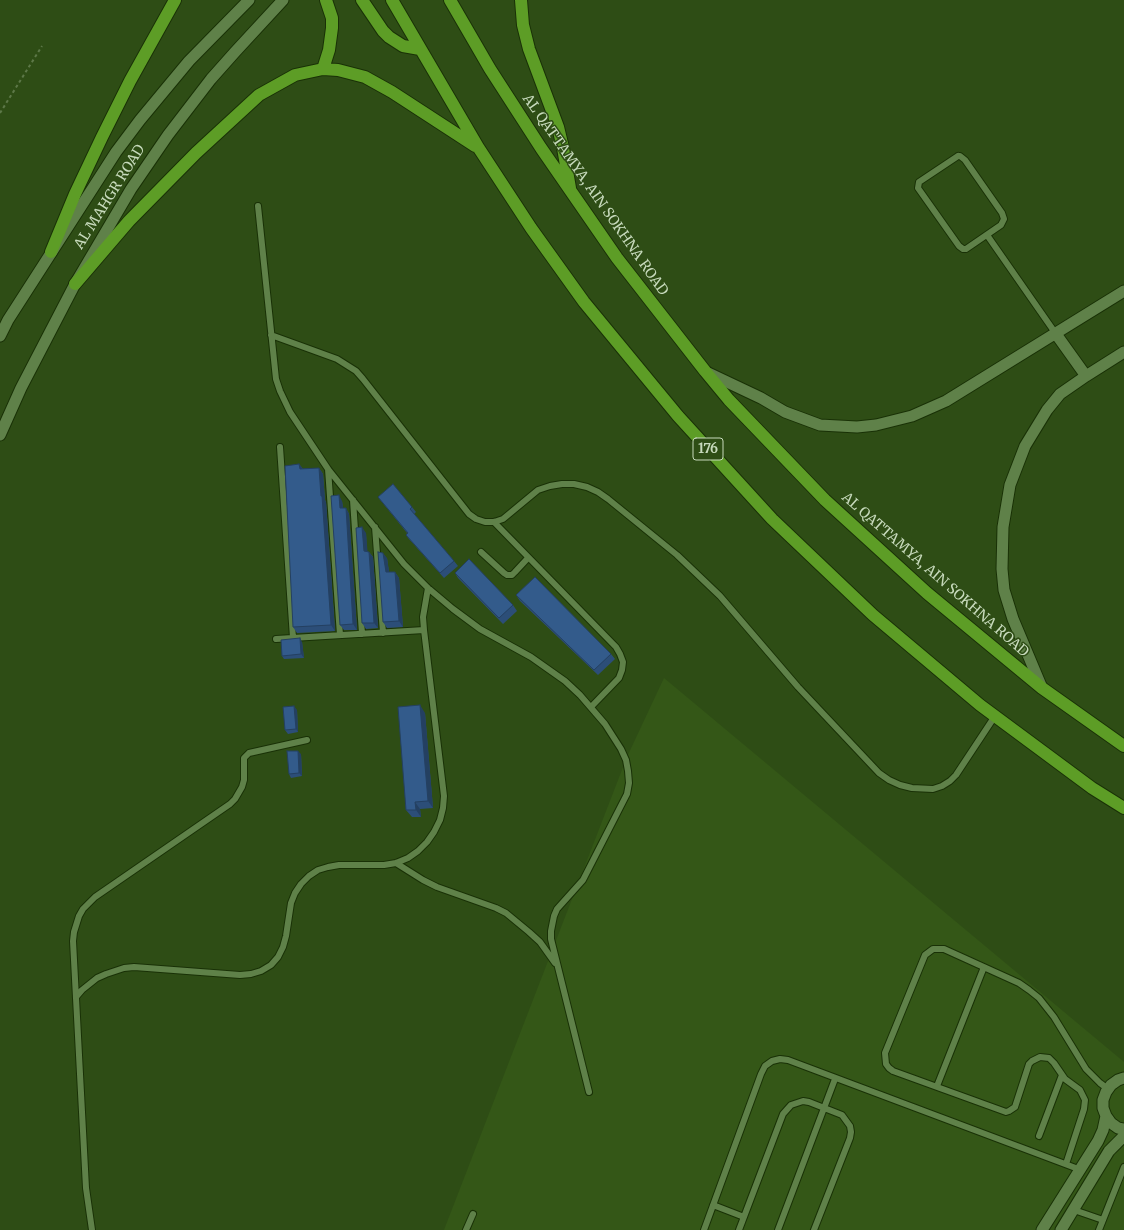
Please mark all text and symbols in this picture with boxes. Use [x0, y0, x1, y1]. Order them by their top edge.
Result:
street label: AL QATTAMYA, AIN SOKHNA ROAD [519, 91, 671, 299]
street label: AL MAHGR ROAD [71, 142, 149, 252]
road number: 176 [693, 438, 723, 460]
street label: AL QATTAMYA, AIN SOKHNA ROAD [838, 489, 1032, 661]

